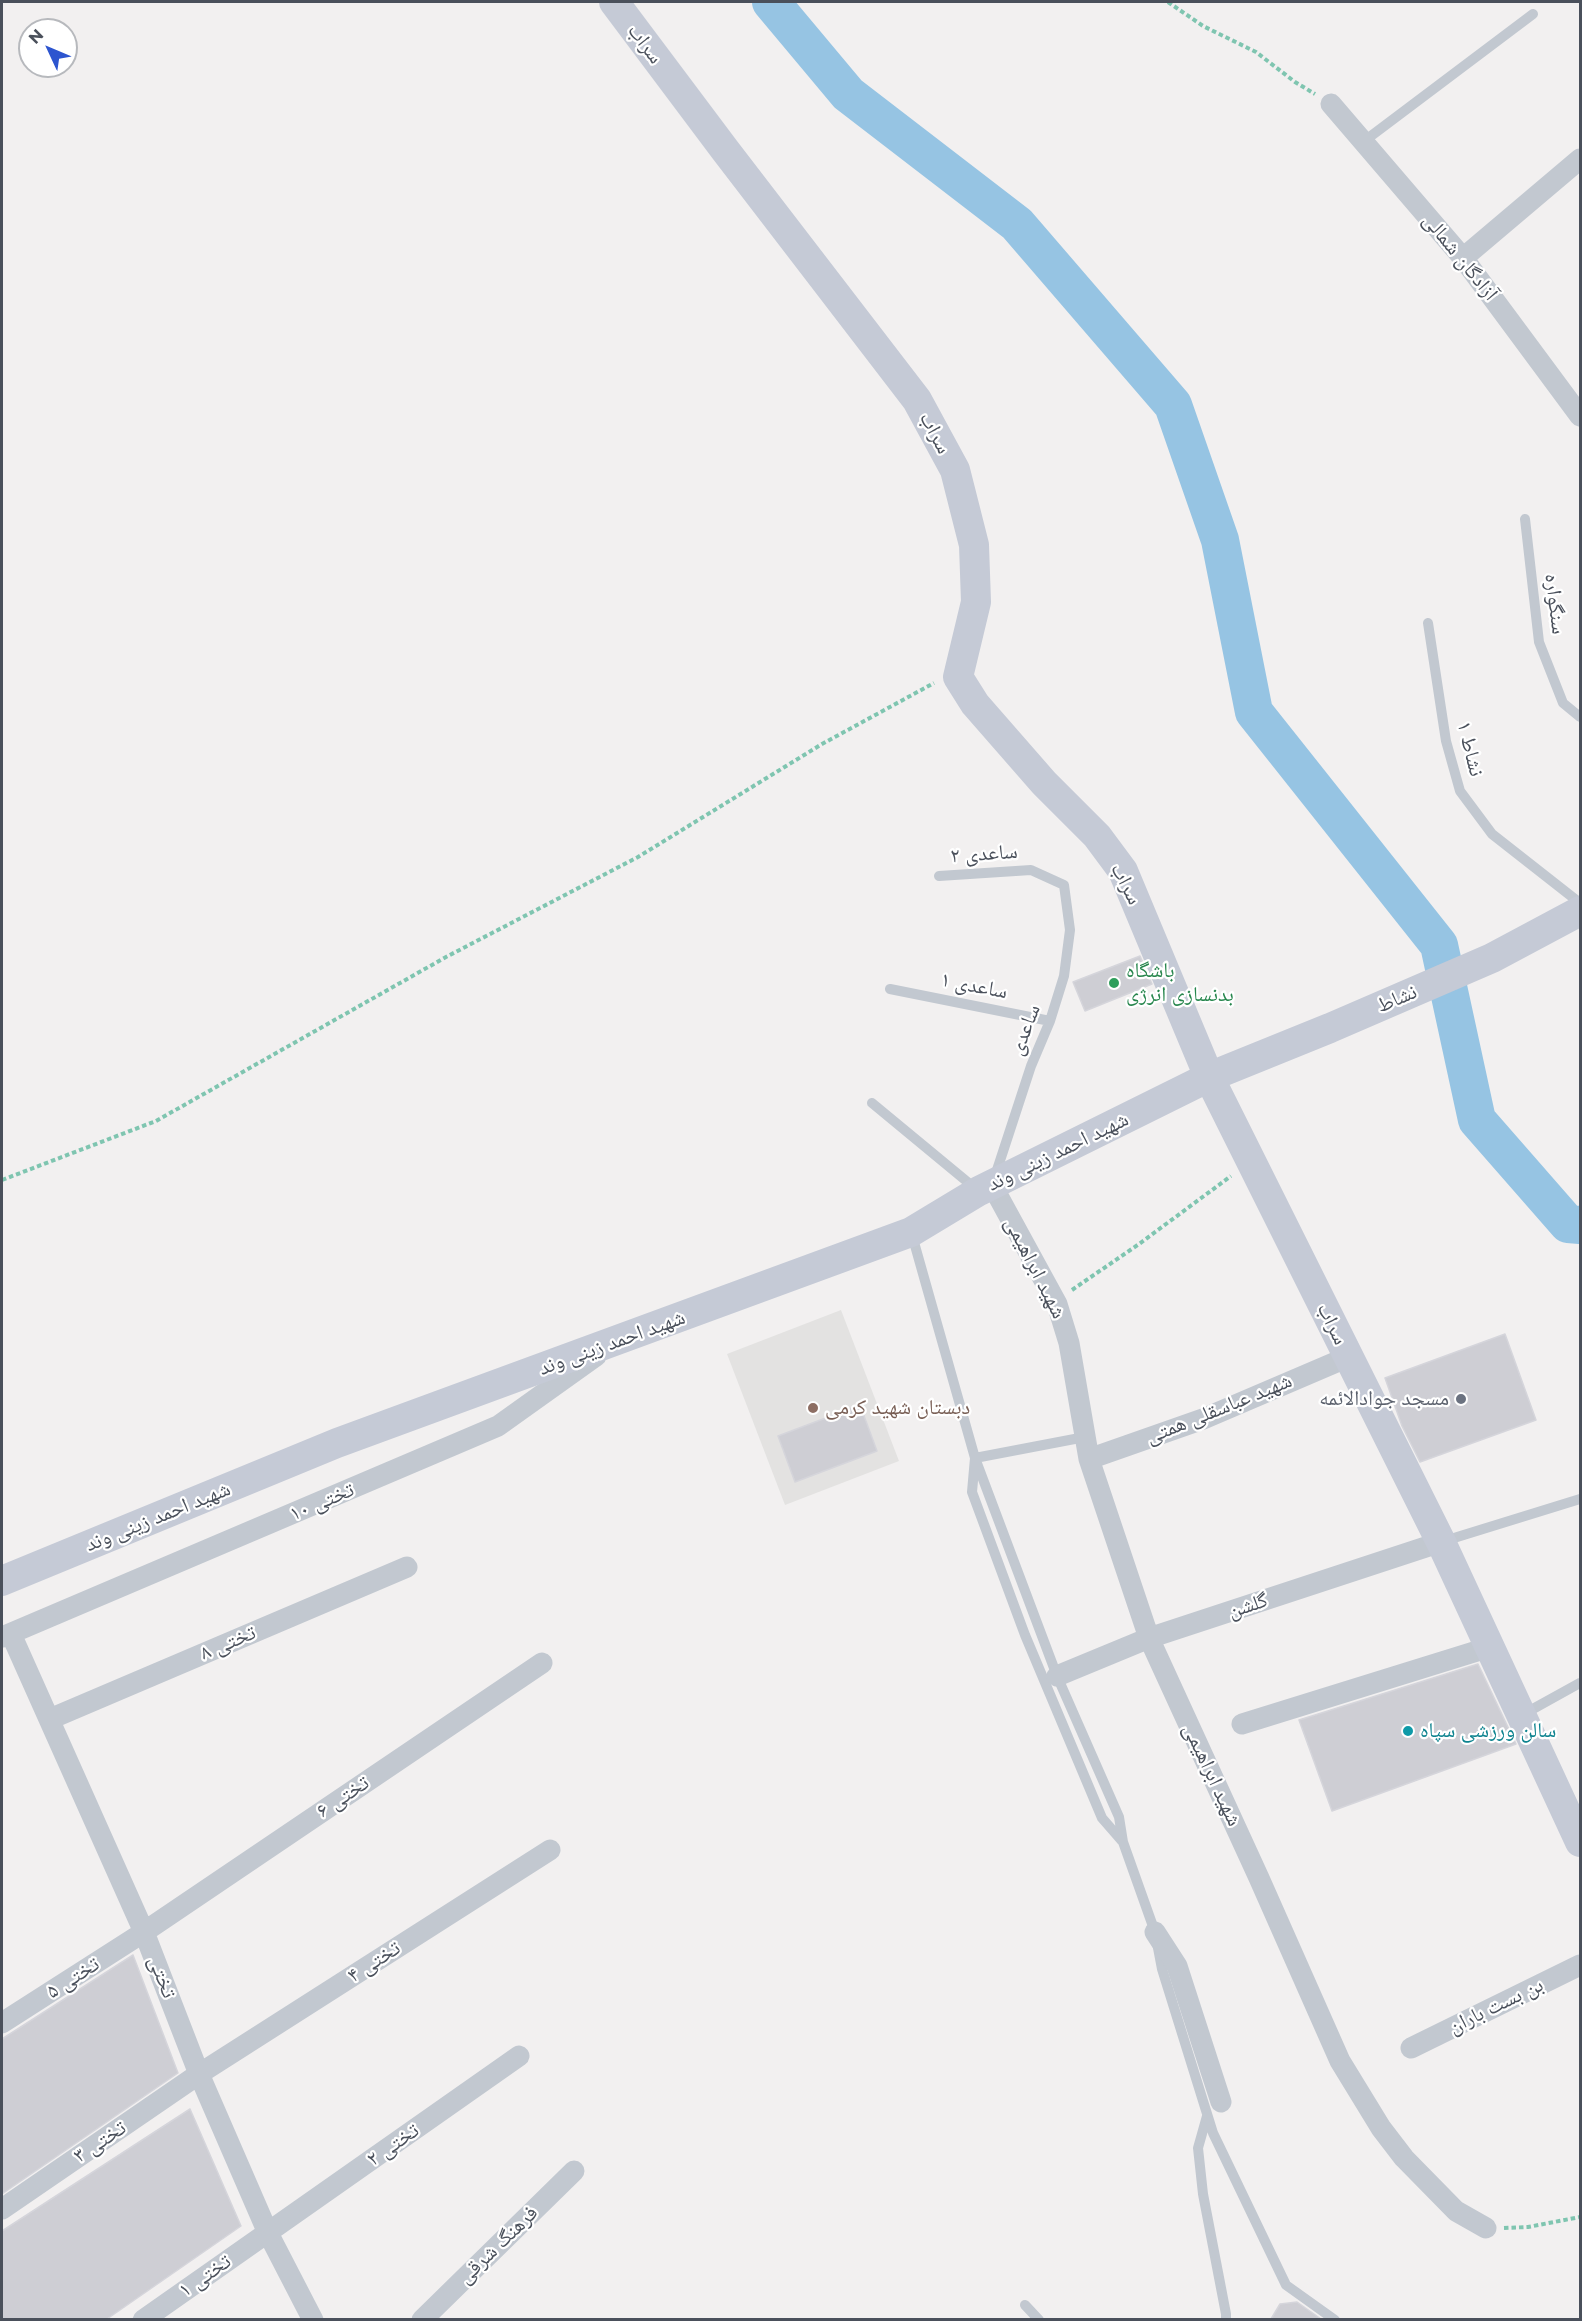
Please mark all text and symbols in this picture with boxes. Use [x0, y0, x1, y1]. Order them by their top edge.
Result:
north arrow [18, 18, 78, 78]
street label: سراب [622, 19, 668, 69]
text: N [25, 25, 47, 48]
street label: آزادگان شمالی [1417, 208, 1503, 306]
street label: سراب [914, 408, 956, 458]
street label: سنگواره [1539, 572, 1571, 636]
street label: نشاط ۱ [1451, 719, 1489, 779]
street label: ساعدی ۲ [949, 839, 1019, 869]
street label: سراب [1105, 859, 1147, 909]
place label: باشگاه بدنسازی انرژی [1126, 958, 1234, 1008]
street label: ساعدی ۱ [938, 967, 1010, 1005]
marker: باشگاه بدنسازی انرژی [1107, 976, 1121, 990]
street label: نشاط [1373, 979, 1421, 1019]
street label: ساعدی [1004, 1001, 1046, 1059]
street label: شهید احمد زینی وند [983, 1107, 1133, 1197]
street label: شهید ابراهیمی [999, 1213, 1071, 1323]
street label: سراب [1311, 1299, 1353, 1349]
street label: شهید احمد زینی وند [535, 1305, 689, 1381]
street label: شهید عباسقلی همتی [1142, 1368, 1296, 1450]
place label: مسجد جوادالائمه [1319, 1386, 1449, 1412]
marker: مسجد جوادالائمه [1454, 1392, 1468, 1406]
place label: دبستان شهید کرمی [825, 1395, 970, 1421]
marker: دبستان شهید کرمی [806, 1401, 820, 1415]
street label: شهید احمد زینی وند [82, 1476, 234, 1558]
street label: تختی ۱۰ [286, 1477, 358, 1527]
street label: گلشن [1225, 1588, 1271, 1624]
street label: تختی ۸ [196, 1620, 260, 1666]
place label: سالن ورزشی سپاه [1420, 1718, 1556, 1744]
street label: شهید ابراهیمی [1177, 1720, 1247, 1830]
marker: سالن ورزشی سپاه [1401, 1724, 1415, 1738]
street label: تختی ۶ [312, 1770, 374, 1824]
street label: تختی ۴ [343, 1936, 405, 1988]
street label: تختی ۵ [42, 1952, 104, 2004]
street label: تختی [143, 1952, 181, 2002]
street label: بن بست باران [1444, 1972, 1548, 2040]
street label: تختی ۳ [69, 2115, 131, 2169]
street label: تختی ۲ [362, 2118, 424, 2172]
street label: فرهنگ شرقی [453, 2201, 543, 2289]
street label: تختی ۱ [174, 2249, 236, 2303]

